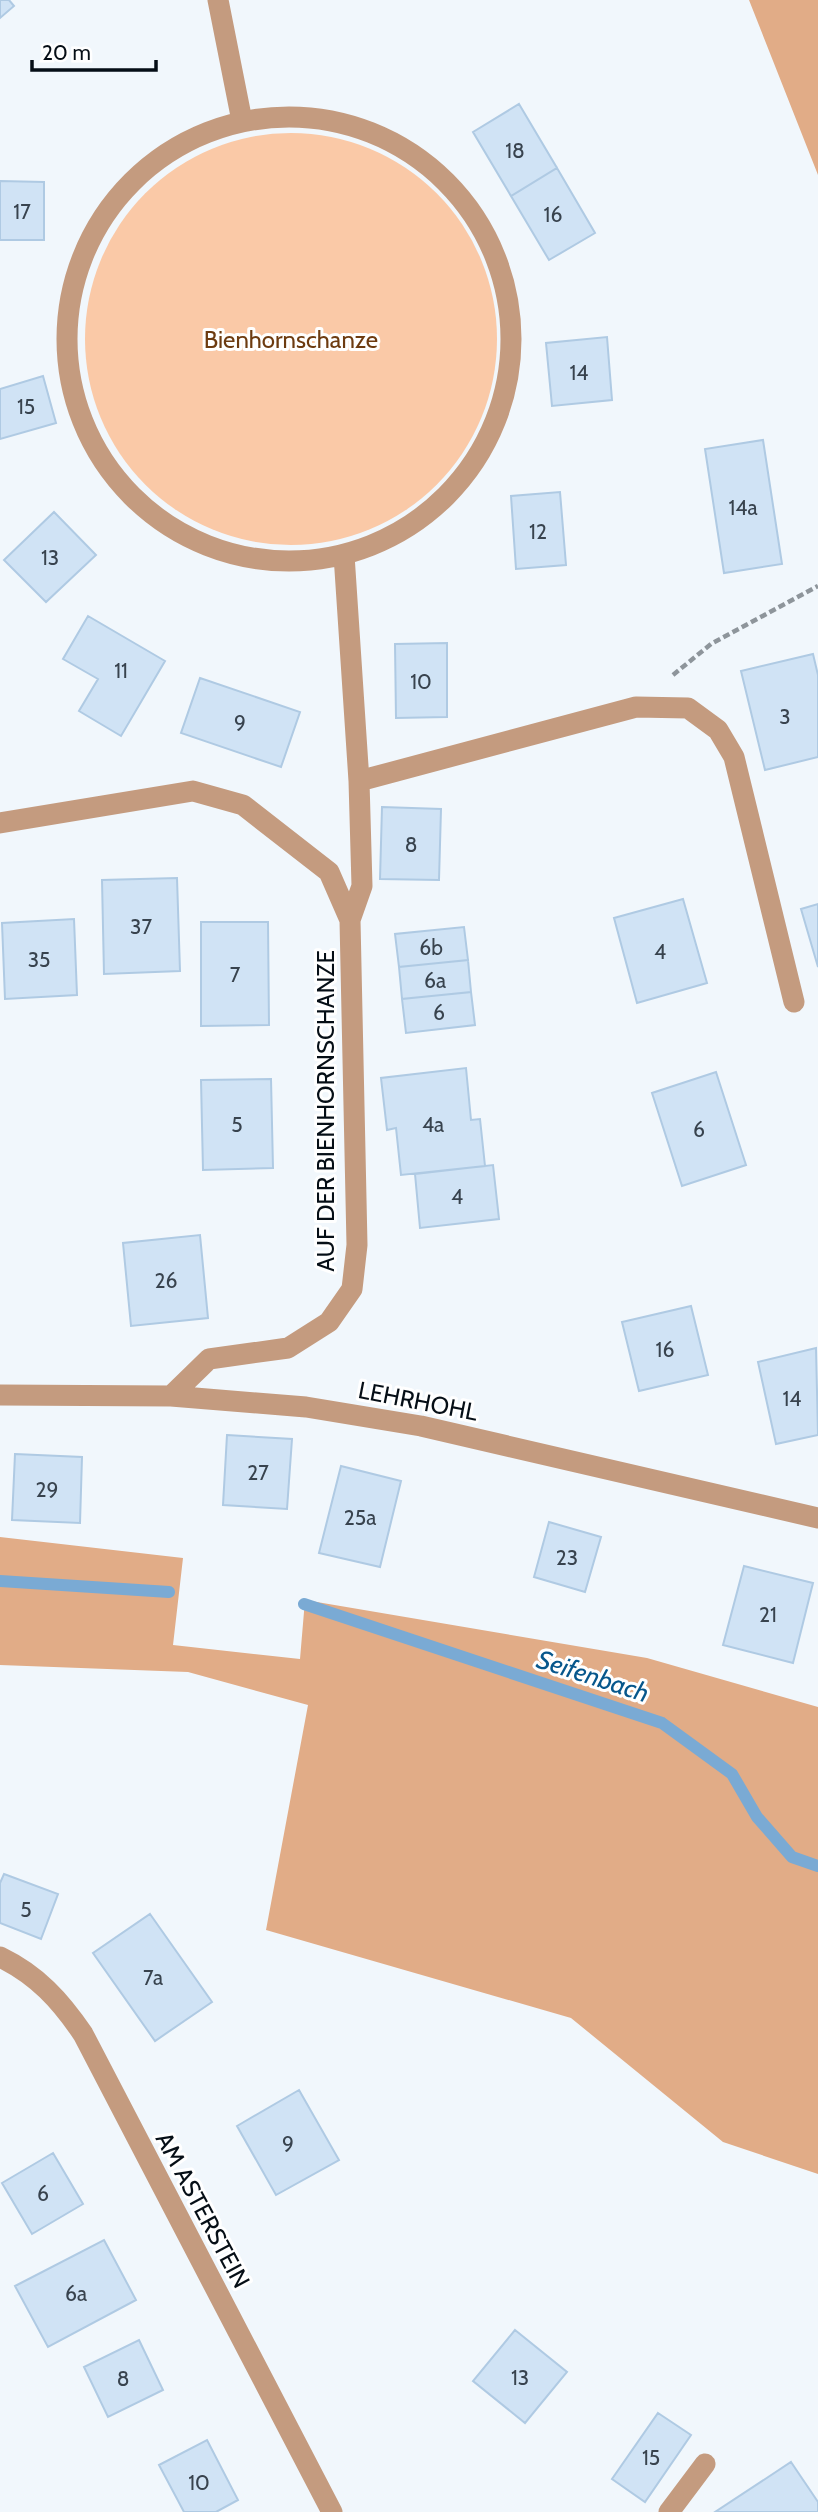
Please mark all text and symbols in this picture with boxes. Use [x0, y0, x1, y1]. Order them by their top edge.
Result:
scale bar [32, 28, 156, 72]
text: 20 m [42, 40, 91, 65]
house number: 18 [505, 138, 525, 163]
house number: 17 [13, 199, 31, 224]
house number: 16 [544, 202, 562, 227]
park label: Bienhornschanze [204, 325, 378, 354]
house number: 14 [570, 360, 588, 385]
house number: 15 [17, 394, 35, 419]
house number: 14a [728, 495, 758, 520]
house number: 12 [529, 519, 547, 544]
house number: 13 [41, 545, 59, 570]
house number: 11 [114, 658, 128, 683]
house number: 10 [410, 669, 432, 694]
house number: 3 [779, 704, 791, 729]
house number: 9 [234, 710, 246, 735]
house number: 8 [405, 832, 417, 857]
house number: 37 [130, 914, 152, 939]
house number: 6b [419, 935, 443, 960]
house number: 4 [654, 939, 666, 964]
house number: 35 [28, 947, 50, 972]
street label: AUF DER BIENHORNSCHANZE [311, 950, 340, 1272]
house number: 7 [230, 962, 241, 987]
house number: 6a [424, 968, 446, 993]
house number: 6 [433, 1000, 445, 1025]
house number: 5 [231, 1112, 243, 1137]
house number: 4a [422, 1112, 444, 1137]
house number: 6 [693, 1117, 705, 1142]
house number: 4 [451, 1184, 463, 1209]
house number: 26 [155, 1268, 178, 1293]
house number: 16 [656, 1337, 674, 1362]
street label: LEHRHOHL [356, 1375, 480, 1427]
house number: 14 [783, 1386, 801, 1411]
house number: 27 [247, 1460, 269, 1485]
house number: 29 [36, 1477, 58, 1502]
house number: 25a [344, 1505, 376, 1530]
house number: 23 [556, 1545, 578, 1570]
house number: 21 [759, 1602, 777, 1627]
water label: Seifenbach [533, 1643, 653, 1709]
house number: 5 [20, 1897, 32, 1922]
house number: 7a [143, 1965, 163, 1990]
street label: AM ASTERSTEIN [150, 2127, 256, 2293]
house number: 9 [282, 2131, 294, 2156]
house number: 6 [37, 2181, 49, 2206]
house number: 6a [65, 2281, 87, 2306]
house number: 13 [511, 2365, 529, 2390]
house number: 8 [117, 2366, 129, 2391]
house number: 15 [642, 2445, 660, 2470]
house number: 10 [188, 2470, 210, 2495]

